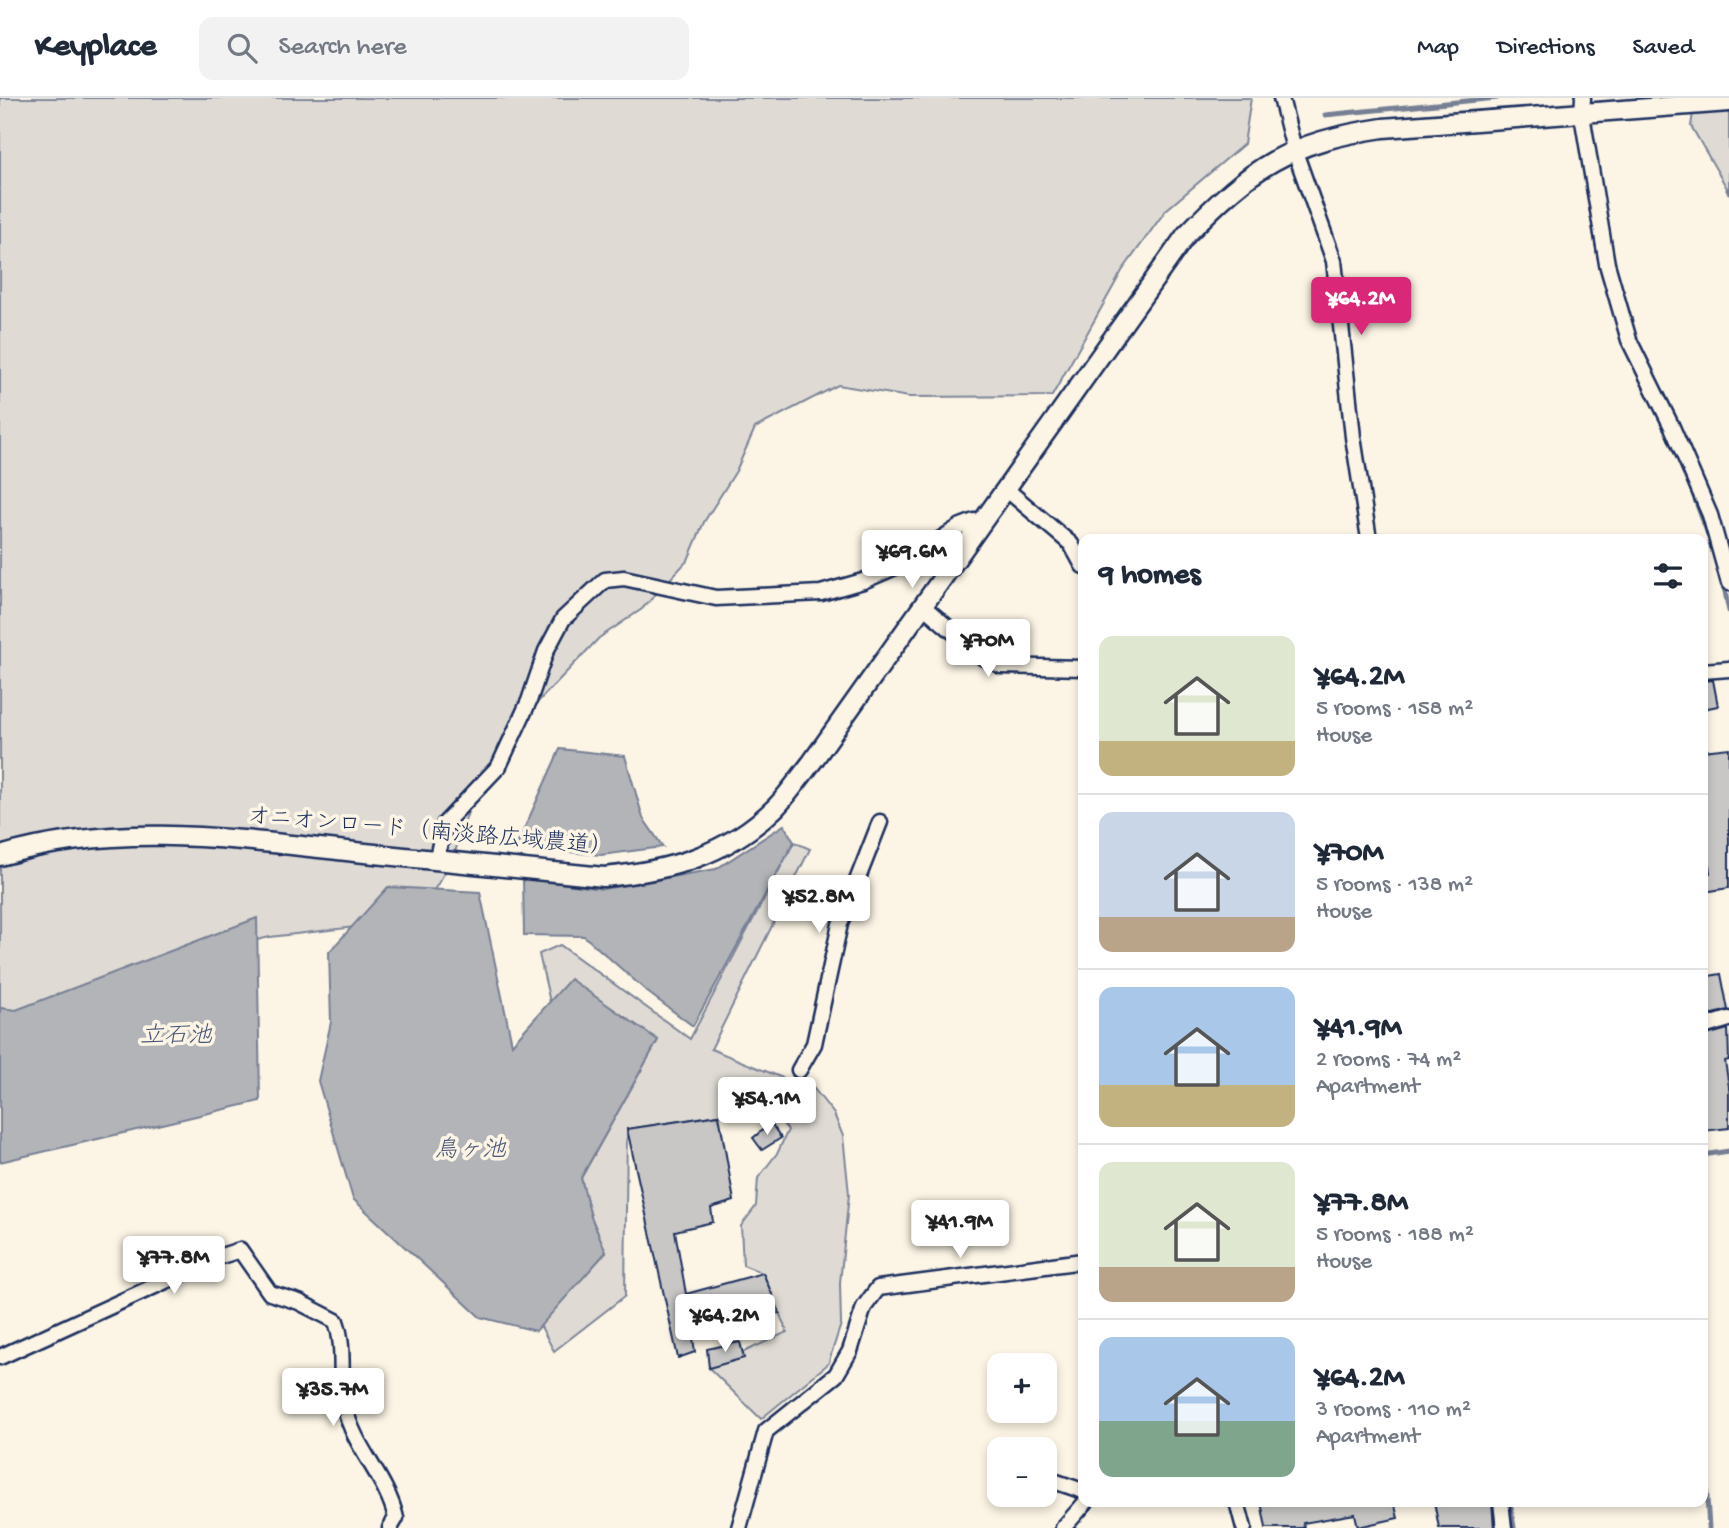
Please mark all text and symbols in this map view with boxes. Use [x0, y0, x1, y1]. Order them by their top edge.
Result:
search box [199, 17, 689, 80]
text: Keyplace [35, 29, 157, 67]
icon: search [223, 29, 261, 67]
text: Search here [279, 33, 407, 64]
text: Map [1417, 34, 1459, 63]
text: Directions [1497, 34, 1595, 63]
text: Saved [1633, 34, 1694, 63]
pin: ¥64.2M [1304, 278, 1418, 337]
text: ¥64.2M [1327, 286, 1395, 313]
pin: ¥69.6M [855, 531, 969, 590]
text: ¥69.6M [878, 539, 946, 566]
icon: filters [1649, 557, 1687, 595]
text: 9 homes [1099, 559, 1201, 594]
pin: ¥70M [947, 620, 1029, 679]
text: ¥70M [962, 628, 1014, 655]
text: ¥64.2M [1316, 661, 1404, 696]
icon: home [1155, 664, 1239, 748]
text: 5 rooms · 158 m² [1316, 696, 1473, 723]
text: House [1316, 723, 1372, 750]
street label: オニオンロード（南淡路広域農道） [246, 803, 614, 862]
text: ¥70M [1316, 837, 1383, 872]
icon: home [1155, 840, 1239, 924]
text: 5 rooms · 138 m² [1316, 872, 1473, 899]
pin: ¥52.8M [762, 876, 876, 935]
text: ¥52.8M [784, 884, 854, 911]
text: House [1316, 899, 1372, 926]
text: ¥41.9M [1316, 1012, 1402, 1047]
icon: home [1155, 1015, 1239, 1099]
water label: 立石池 [140, 1023, 213, 1052]
text: 2 rooms · 74 m² [1316, 1047, 1461, 1074]
text: Apartment [1316, 1074, 1420, 1101]
pin: ¥54.1M [710, 1077, 824, 1137]
text: ¥54.1M [734, 1086, 800, 1113]
water label: 鳥ヶ池 [434, 1136, 507, 1166]
text: ¥77.8M [1316, 1187, 1408, 1222]
icon: home [1155, 1190, 1239, 1274]
pin: ¥41.9M [903, 1200, 1017, 1260]
text: ¥41.9M [927, 1209, 993, 1236]
text: 5 rooms · 188 m² [1316, 1222, 1474, 1249]
pin: ¥77.8M [117, 1236, 231, 1296]
text: ¥77.8M [139, 1245, 209, 1272]
text: House [1316, 1249, 1372, 1276]
pin: ¥64.2M [668, 1294, 782, 1354]
text: ¥64.2M [691, 1303, 759, 1330]
map controls [987, 1353, 1057, 1507]
button: + [987, 1353, 1057, 1423]
text: ¥64.2M [1316, 1362, 1404, 1397]
icon: home [1155, 1365, 1239, 1449]
pin: ¥35.7M [276, 1368, 390, 1428]
text: ¥35.7M [298, 1377, 368, 1404]
text: 3 rooms · 110 m² [1316, 1397, 1471, 1424]
text: Apartment [1316, 1424, 1420, 1451]
button: − [987, 1437, 1057, 1507]

